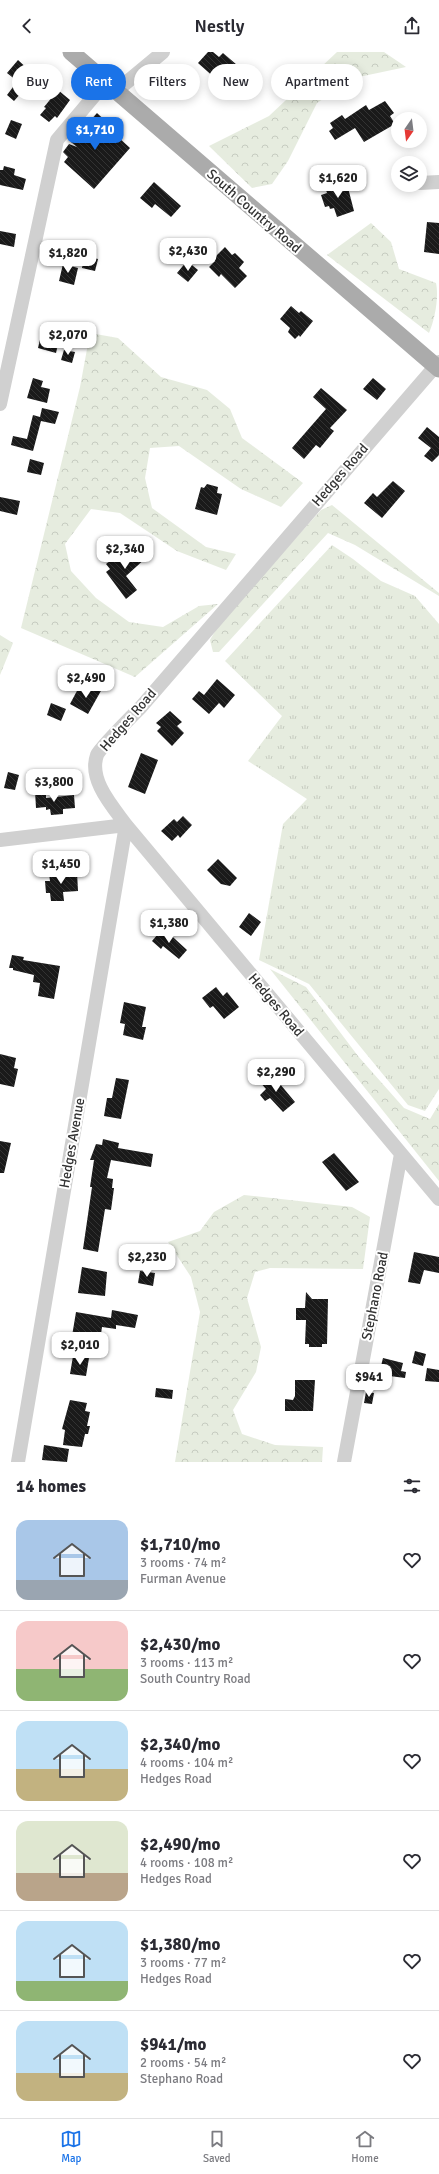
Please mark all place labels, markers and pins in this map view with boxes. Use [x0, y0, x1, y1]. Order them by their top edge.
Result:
pin: $1,710 [62, 117, 128, 151]
pin: $1,620 [305, 165, 371, 199]
pin: $2,430 [155, 238, 221, 272]
pin: $1,820 [35, 240, 101, 274]
pin: $2,070 [35, 322, 101, 356]
pin: $2,340 [92, 536, 158, 570]
pin: $2,490 [53, 665, 119, 699]
pin: $3,800 [21, 769, 87, 803]
pin: $1,450 [28, 851, 94, 885]
pin: $1,380 [136, 910, 202, 944]
pin: $2,290 [243, 1059, 309, 1093]
pin: $2,230 [114, 1244, 180, 1278]
pin: $2,010 [47, 1332, 113, 1366]
pin: $941 [345, 1364, 393, 1398]

